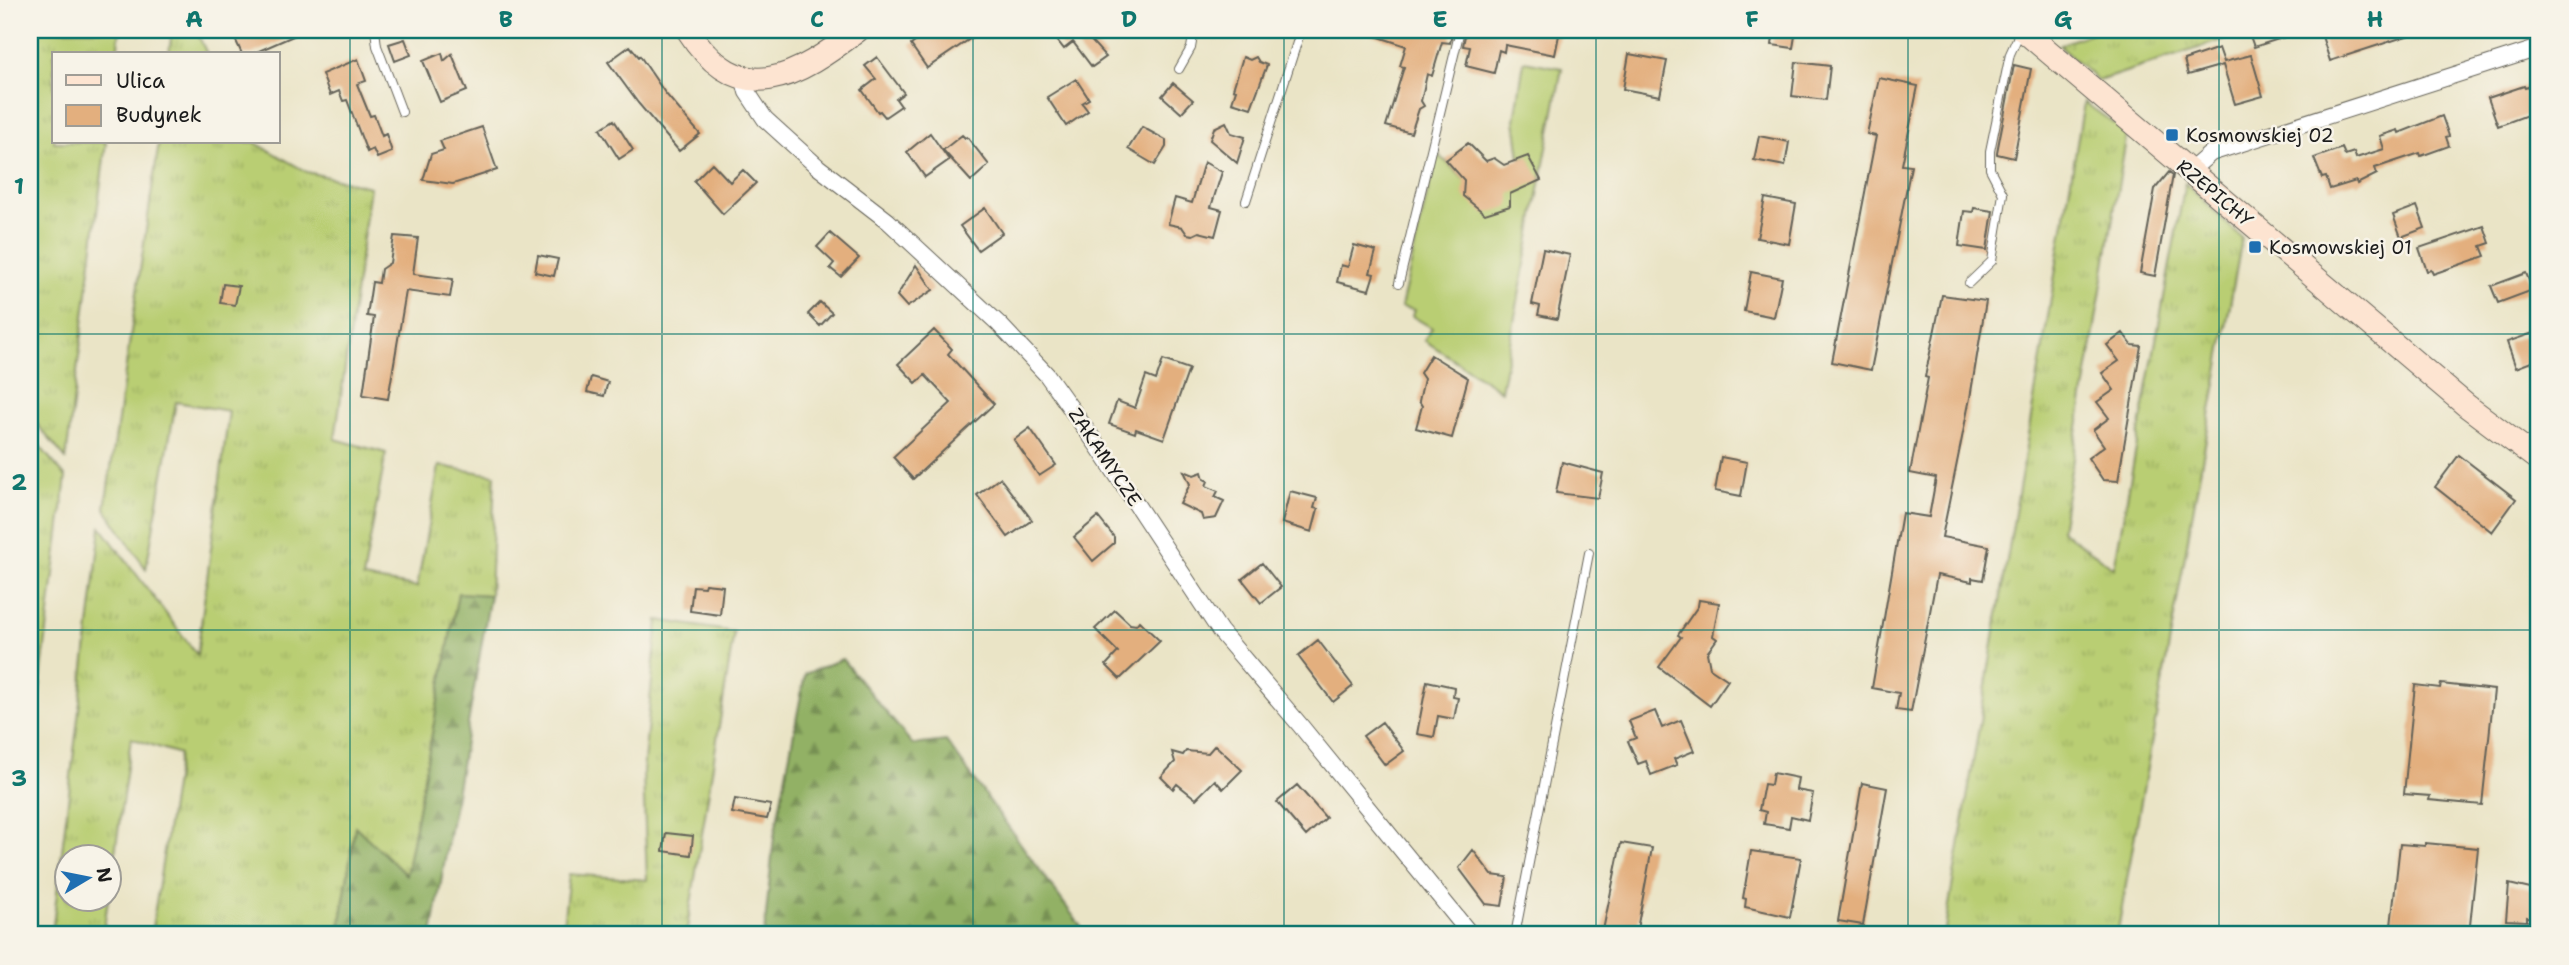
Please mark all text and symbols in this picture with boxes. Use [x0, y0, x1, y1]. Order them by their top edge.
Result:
text: A [185, 4, 203, 34]
text: B [499, 4, 513, 34]
text: C [810, 4, 824, 34]
text: D [1121, 4, 1137, 34]
text: E [1432, 4, 1448, 34]
text: F [1745, 4, 1759, 34]
text: G [2054, 4, 2073, 34]
text: H [2367, 4, 2383, 34]
legend [52, 52, 280, 144]
text: Ulica [116, 67, 165, 95]
text: Budynek [116, 101, 202, 129]
place label: Kosmowskiej 02 [2186, 123, 2334, 148]
marker: Kosmowskiej 02 [2164, 127, 2180, 143]
street label: RZEPICHY [2171, 154, 2259, 233]
text: 1 [14, 171, 24, 201]
place label: Kosmowskiej 01 [2269, 235, 2412, 260]
marker: Kosmowskiej 01 [2247, 239, 2263, 255]
street label: ZAKAMYCZE [1063, 403, 1147, 511]
text: 2 [11, 467, 27, 497]
text: 3 [11, 763, 27, 793]
north arrow [52, 842, 122, 912]
text: N [91, 866, 118, 885]

